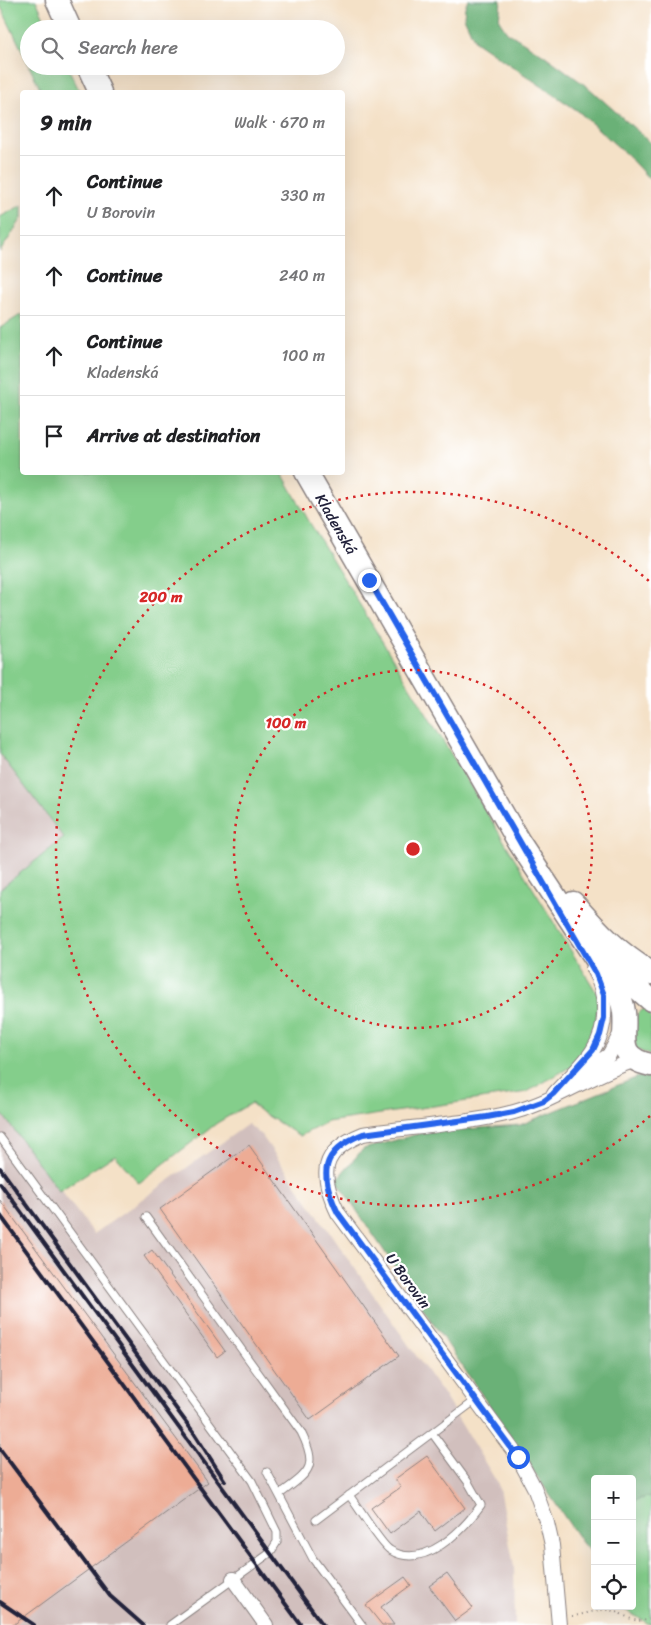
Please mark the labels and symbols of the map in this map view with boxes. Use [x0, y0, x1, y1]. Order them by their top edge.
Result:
street label: Kladenská [308, 488, 364, 560]
route end [358, 569, 381, 592]
text: 200 m [138, 584, 183, 610]
text: 100 m [266, 710, 307, 736]
centre of rings [404, 840, 422, 858]
street label: U Borovin [379, 1247, 437, 1315]
route start [507, 1446, 530, 1469]

